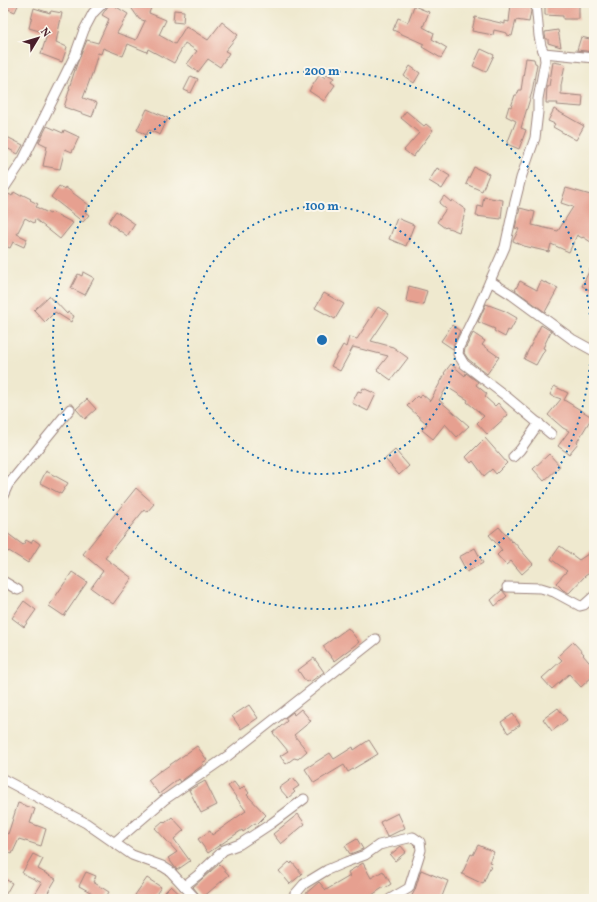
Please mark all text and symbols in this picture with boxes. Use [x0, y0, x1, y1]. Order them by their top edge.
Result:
north arrow [18, 18, 58, 58]
text: N [36, 25, 53, 41]
text: 200 m [304, 64, 340, 80]
text: 100 m [305, 199, 339, 215]
centre of rings [315, 333, 329, 347]

